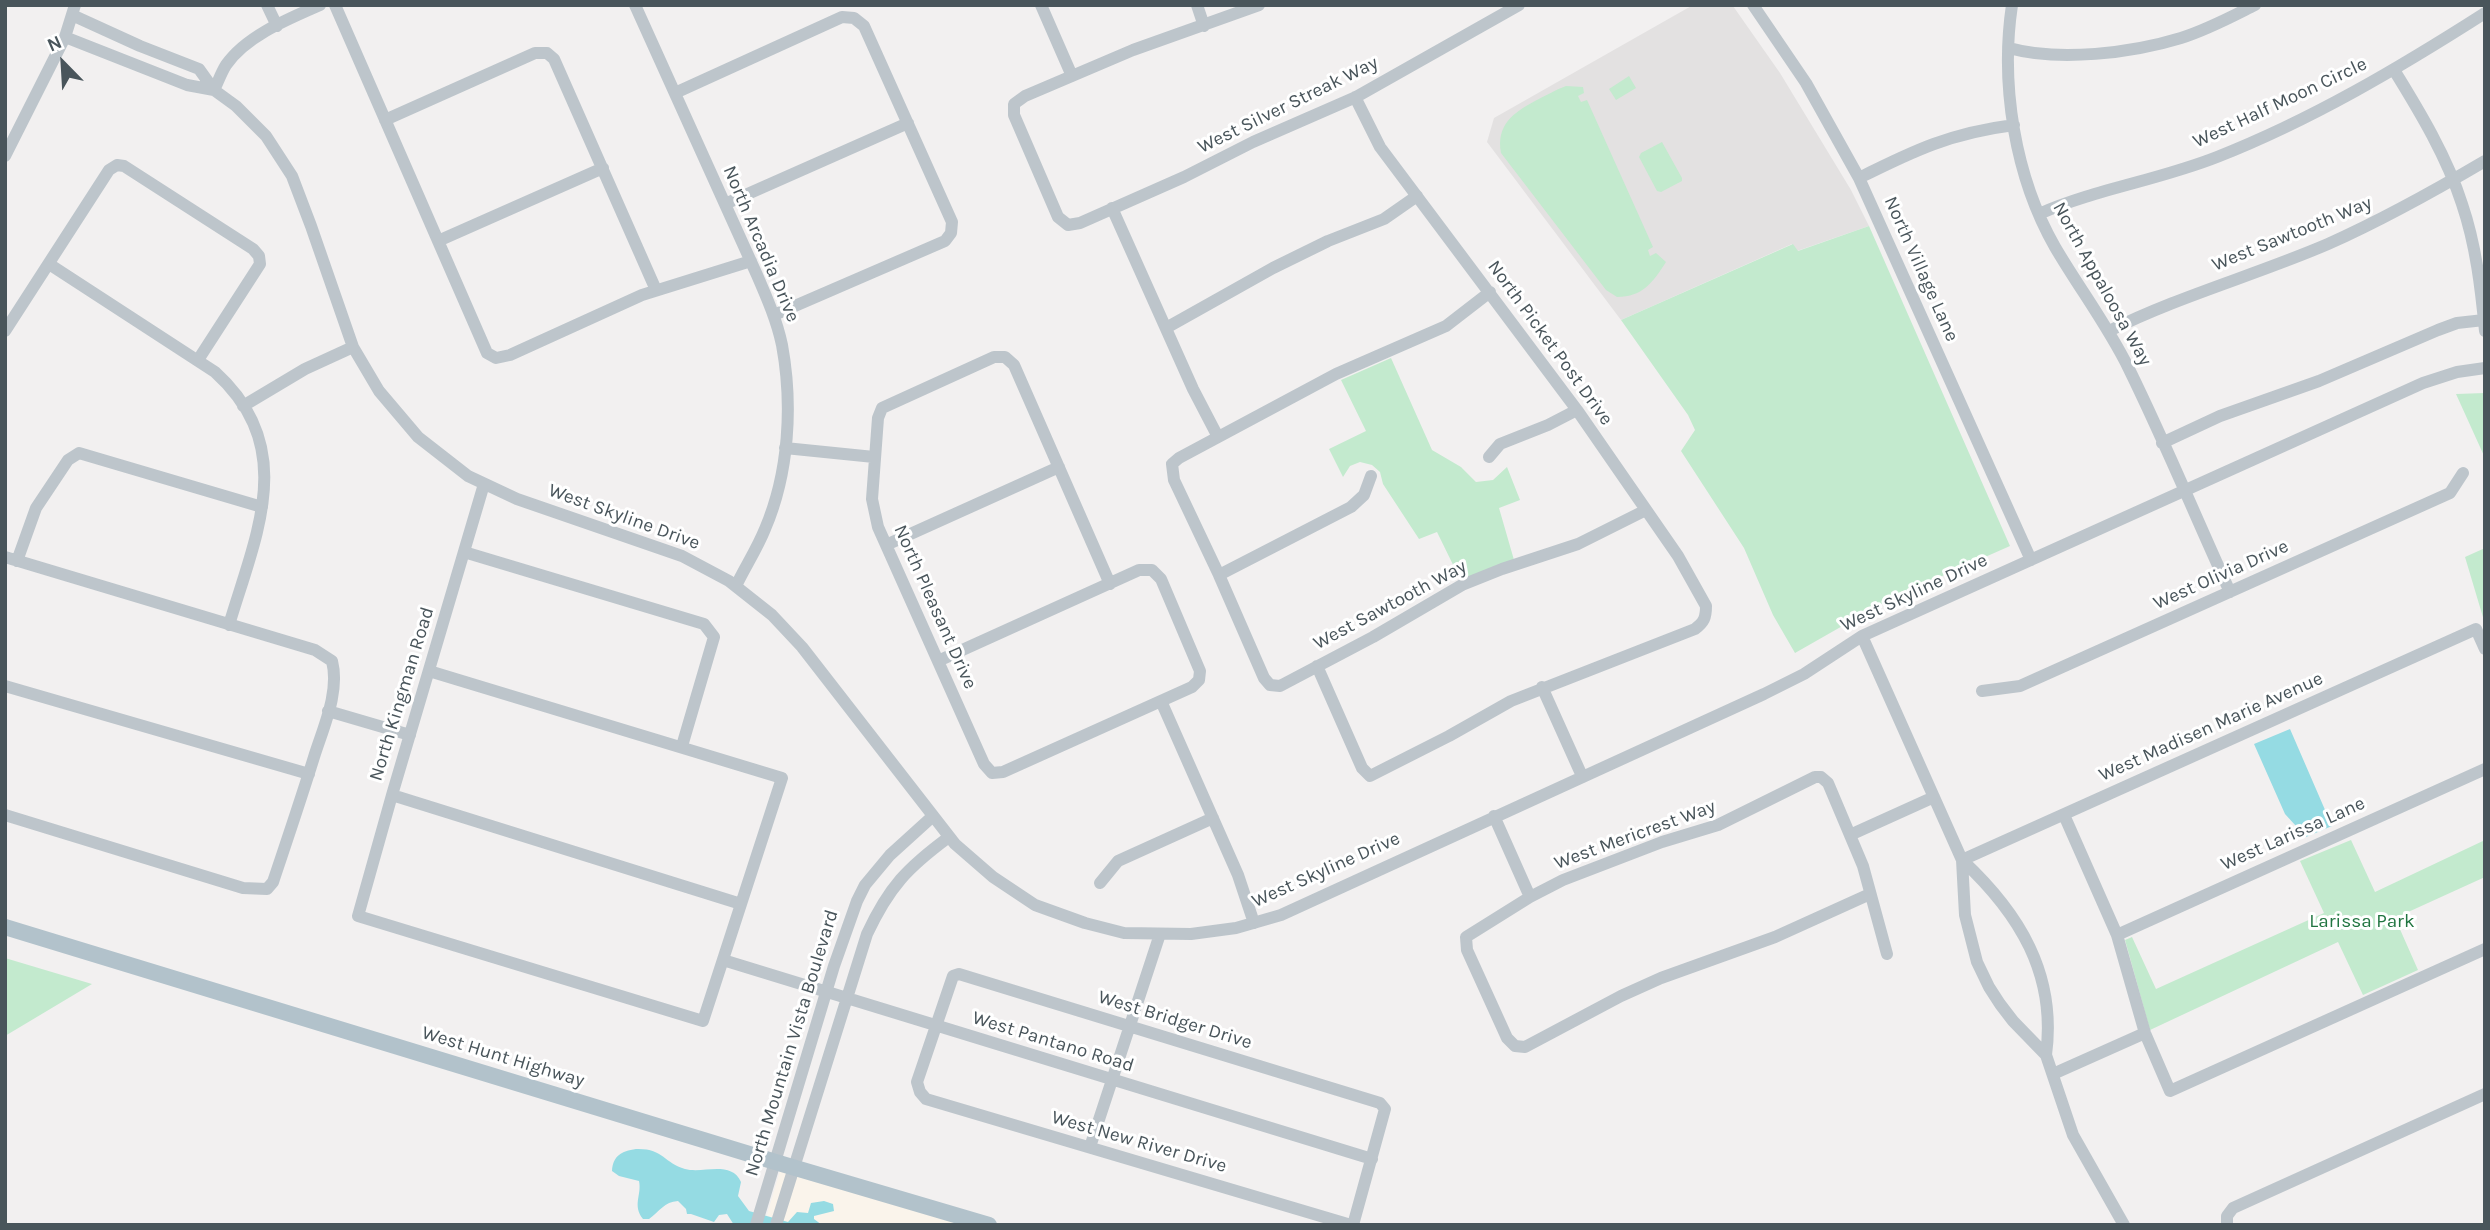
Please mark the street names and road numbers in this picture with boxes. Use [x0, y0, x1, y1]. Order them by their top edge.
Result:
street label: West Silver Streak Way [1194, 51, 1382, 159]
street label: West Half Moon Circle [2189, 53, 2371, 153]
street label: North Arcadia Drive [718, 162, 804, 326]
street label: West Sawtooth Way [2209, 192, 2375, 276]
street label: North Village Lane [1879, 193, 1963, 345]
street label: North Appaloosa Way [2048, 198, 2156, 370]
street label: North Picket Post Drive [1482, 256, 1618, 430]
street label: West Skyline Drive [545, 479, 703, 555]
street label: North Pleasant Drive [889, 521, 981, 693]
street label: West Olivia Drive [2150, 535, 2292, 615]
street label: West Skyline Drive [1837, 549, 1991, 637]
street label: West Sawtooth Way [1310, 555, 1470, 655]
street label: North Kingman Road [365, 604, 439, 784]
street label: West Madisen Marie Avenue [2095, 667, 2327, 787]
street label: West Larissa Lane [2217, 792, 2369, 876]
street label: West Mericrest Way [1551, 795, 1719, 875]
street label: West Skyline Drive [1248, 827, 1404, 913]
street label: North Mountain Vista Boulevard [741, 907, 843, 1179]
street label: West Bridger Drive [1095, 986, 1255, 1054]
street label: West Pantano Road [969, 1007, 1137, 1077]
street label: West Hunt Highway [419, 1021, 587, 1093]
street label: West New River Drive [1049, 1106, 1229, 1178]

